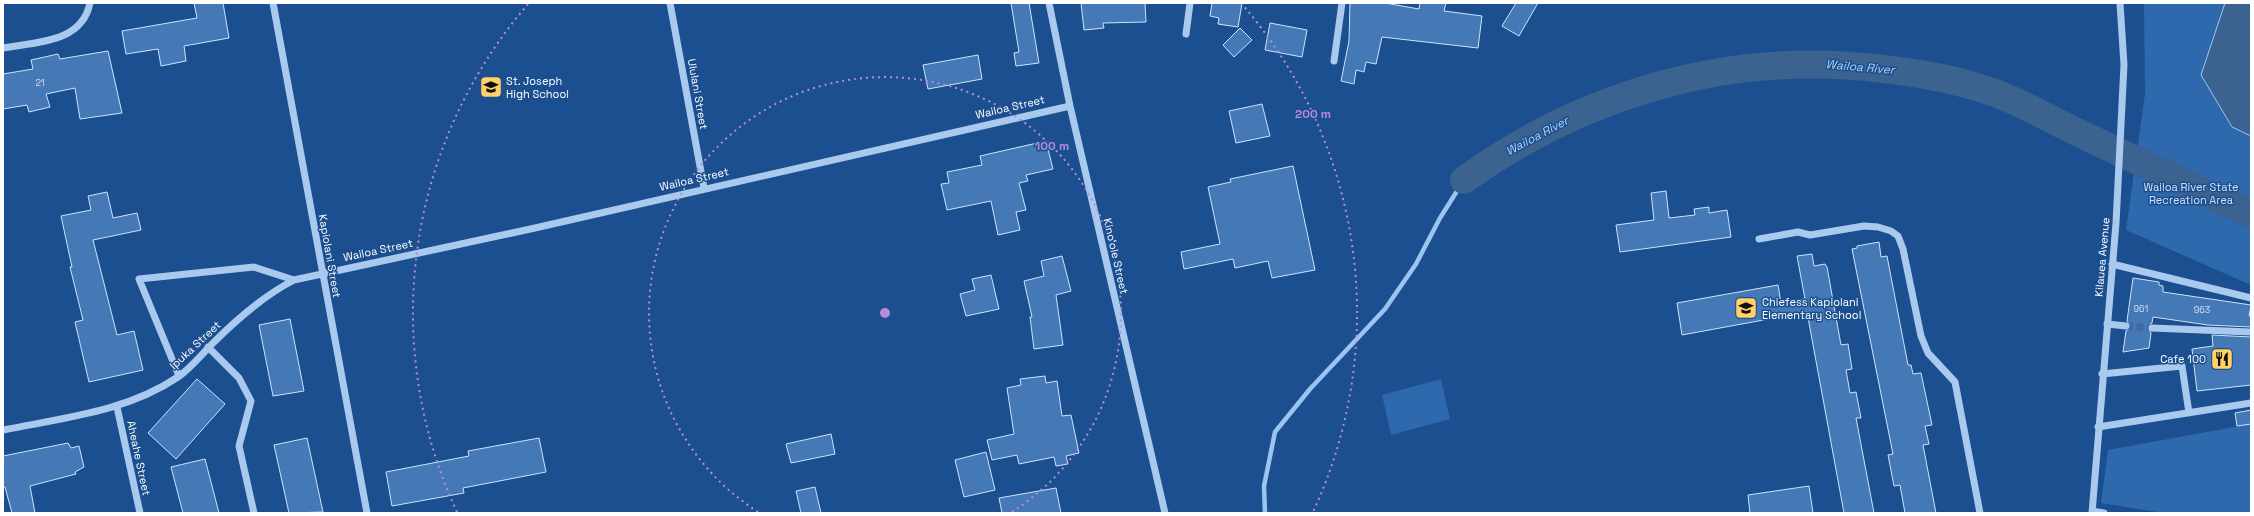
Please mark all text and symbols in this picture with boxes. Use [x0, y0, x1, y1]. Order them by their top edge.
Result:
water label: Wailoa River [1825, 56, 1896, 78]
street label: Ululani Street [685, 58, 711, 130]
school or university icon: St. Joseph High School [478, 74, 504, 100]
place label: St. Joseph High School [506, 74, 569, 101]
house number: 21 [35, 77, 45, 89]
street label: Wailoa Street [974, 92, 1046, 122]
text: 200 m [1295, 106, 1331, 122]
water label: Wailoa River [1503, 112, 1572, 159]
text: 100 m [1035, 138, 1069, 154]
street label: Wailoa Street [658, 164, 730, 194]
park label: Wailoa River State Recreation Area [2143, 180, 2239, 207]
street label: Kapiolani Street [316, 213, 344, 299]
street label: Kinoʻole Street [1100, 217, 1132, 295]
street label: Kilauea Avenue [2092, 217, 2112, 297]
street label: Wailoa Street [342, 236, 414, 264]
school or university icon: Chiefess Kapiolani Elementary School [1733, 295, 1759, 321]
place label: Chiefess Kapiolani Elementary School [1762, 295, 1861, 322]
house number: 961 [2134, 303, 2149, 315]
house number: 963 [2194, 304, 2210, 316]
centre of rings [878, 306, 892, 320]
street label: Ipuka Street [166, 318, 224, 372]
restaurant icon: Cafe 100 [2209, 346, 2235, 372]
place label: Cafe 100 [2160, 352, 2206, 366]
street label: Aheahe Street [124, 419, 154, 497]

